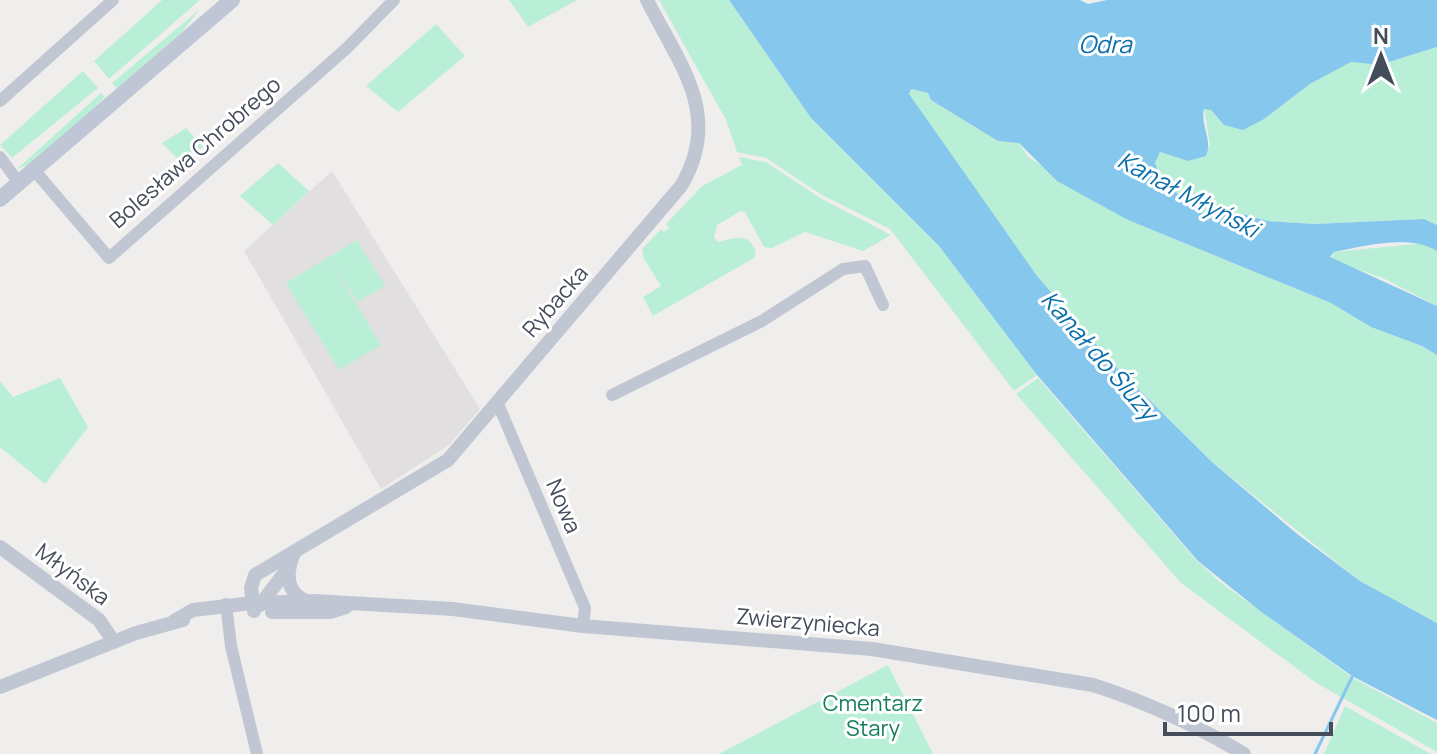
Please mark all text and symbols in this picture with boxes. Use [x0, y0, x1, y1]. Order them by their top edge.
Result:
north arrow [1341, 16, 1421, 96]
text: N [1373, 21, 1389, 51]
water label: Odra [1078, 27, 1133, 60]
street label: Bolesława Chrobrego [103, 69, 287, 235]
water label: Kanał Młyński [1112, 143, 1268, 246]
street label: Rybacka [515, 259, 595, 343]
water label: Kanał do Śluzy [1035, 283, 1168, 429]
street label: Nowa [539, 474, 589, 538]
street label: Młyńska [30, 536, 116, 612]
street label: Zwierzyniecka [735, 601, 881, 643]
scale bar [1165, 686, 1331, 736]
park label: Cmentarz Stary [823, 688, 923, 743]
text: 100 m [1177, 696, 1241, 729]

